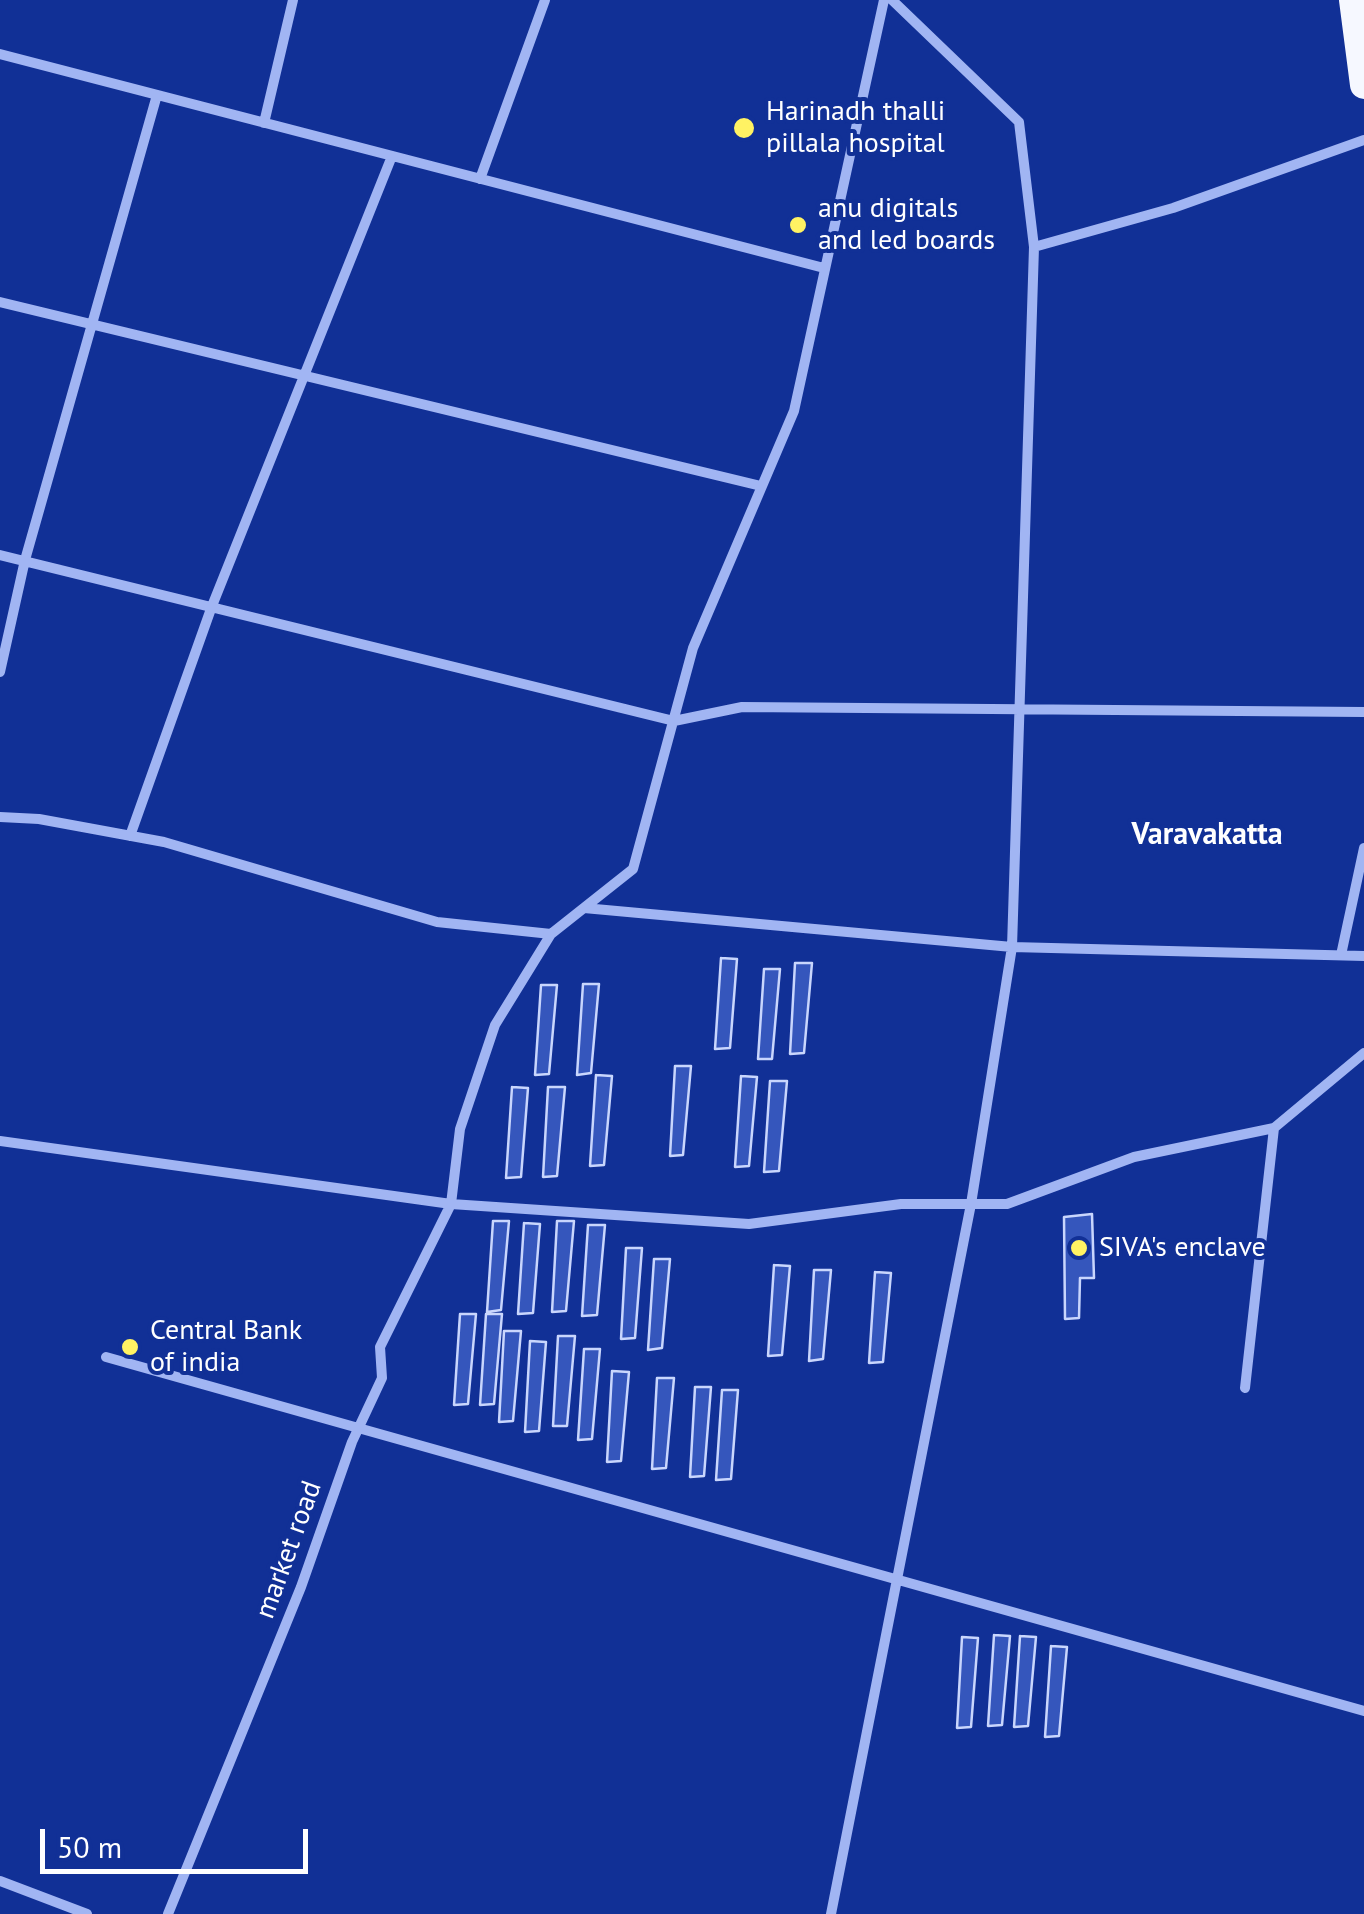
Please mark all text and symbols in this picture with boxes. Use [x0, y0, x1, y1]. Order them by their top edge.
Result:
place label: Harinadh thalli pillala hospital [766, 95, 945, 161]
marker: Harinadh thalli pillala hospital [731, 115, 757, 141]
place label: anu digitals and led boards [818, 192, 995, 258]
marker: anu digitals and led boards [787, 214, 809, 236]
district label: Varavakatta [1131, 817, 1283, 853]
place label: SIVA's enclave [1099, 1231, 1266, 1265]
marker: SIVA's enclave [1068, 1237, 1090, 1259]
place label: Central Bank of india [150, 1314, 302, 1380]
marker: Central Bank of india [119, 1336, 141, 1358]
street label: market road [249, 1477, 329, 1623]
scale bar [45, 1809, 312, 1871]
text: 50 m [57, 1827, 122, 1866]

